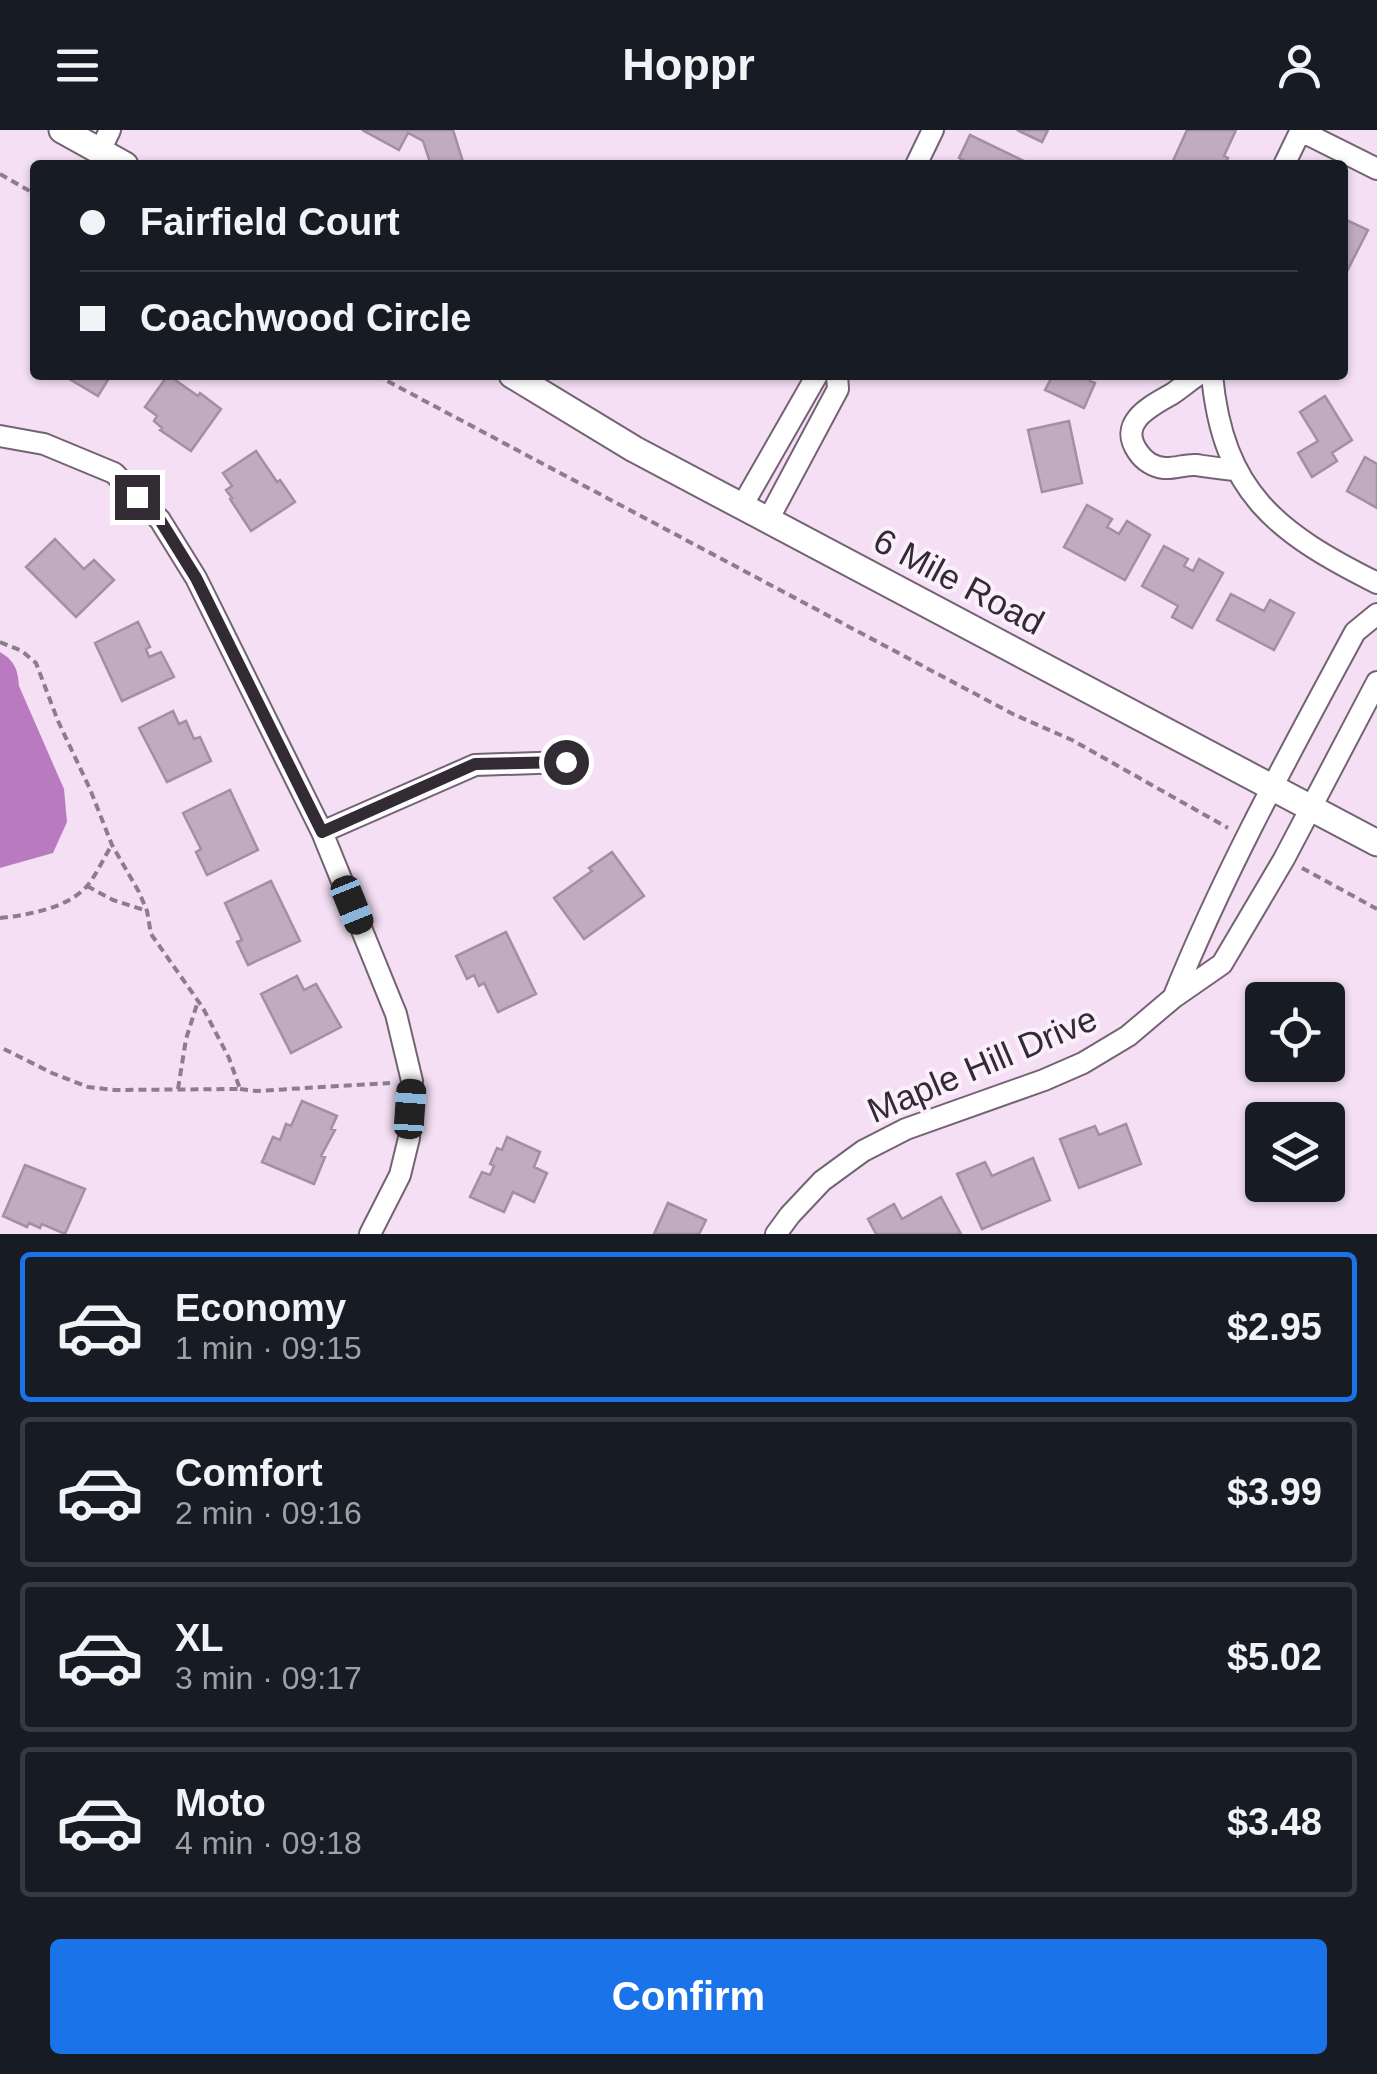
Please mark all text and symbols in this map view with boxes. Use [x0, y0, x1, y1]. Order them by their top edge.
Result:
icon: menu [50, 38, 105, 93]
icon: person [1272, 38, 1327, 93]
text: Hoppr [622, 39, 755, 90]
text: Fairfield Court [140, 201, 400, 243]
text: Coachwood Circle [140, 297, 472, 339]
route end [115, 475, 160, 520]
street label: 6 Mile Road [867, 520, 1051, 642]
route start [544, 740, 589, 785]
car [327, 872, 377, 938]
map controls [1245, 982, 1345, 1202]
button: locate [1245, 982, 1345, 1082]
street label: Maple Hill Drive [862, 998, 1102, 1130]
car [393, 1078, 427, 1140]
button: layers [1245, 1102, 1345, 1202]
icon: car [55, 1282, 145, 1372]
text: Economy [175, 1287, 346, 1329]
text: $2.95 [1227, 1306, 1322, 1348]
text: 1 min · 09:15 [175, 1330, 362, 1366]
icon: car [55, 1447, 145, 1537]
text: Comfort [175, 1452, 323, 1494]
text: $3.99 [1227, 1471, 1322, 1513]
text: 2 min · 09:16 [175, 1495, 362, 1531]
icon: car [55, 1612, 145, 1702]
text: XL [175, 1617, 224, 1659]
text: $5.02 [1227, 1636, 1322, 1678]
text: 3 min · 09:17 [175, 1660, 362, 1696]
icon: car [55, 1777, 145, 1867]
text: Moto [175, 1782, 266, 1824]
text: $3.48 [1227, 1801, 1322, 1843]
text: 4 min · 09:18 [175, 1825, 362, 1861]
button: Confirm [50, 1939, 1327, 2054]

